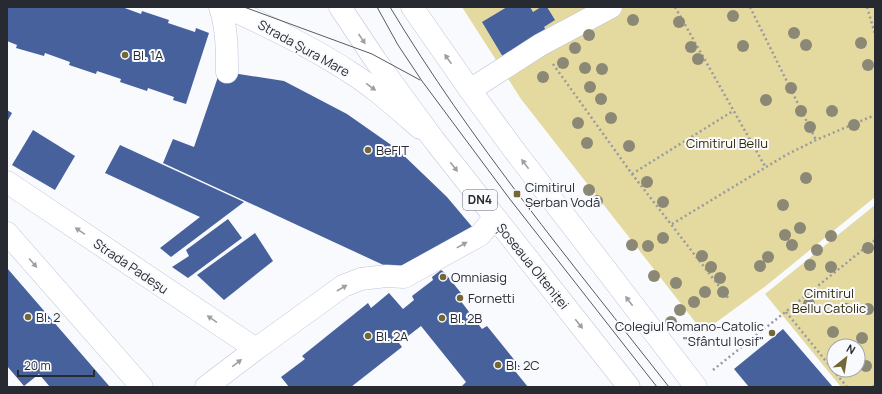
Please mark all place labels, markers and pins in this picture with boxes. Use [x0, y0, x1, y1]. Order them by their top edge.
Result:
place label: Bl. 1A [133, 46, 163, 64]
marker: Bl. 1A [120, 50, 130, 60]
place label: BeFIT [376, 141, 409, 159]
marker: BeFIT [363, 145, 373, 155]
place label: Cimitirul Șerban Vodă [525, 178, 600, 211]
marker: Cimitirul Șerban Vodă [512, 189, 522, 199]
place label: Omniasig [451, 268, 507, 286]
marker: Omniasig [438, 272, 448, 282]
place label: Fornetti [468, 289, 515, 307]
marker: Fornetti [455, 293, 465, 303]
place label: Bl. 2 [36, 308, 60, 326]
place label: Bl. 2B [450, 309, 482, 327]
marker: Bl. 2 [23, 312, 33, 322]
marker: Bl. 2B [437, 313, 447, 323]
place label: Colegiul Romano-Catolic "Sfântul Iosif" [615, 317, 764, 350]
place label: Bl. 2A [376, 327, 408, 345]
marker: Colegiul Romano-Catolic "Sfântul Iosif" [767, 328, 777, 338]
marker: Bl. 2A [363, 331, 373, 341]
place label: Bl. 2C [506, 356, 540, 374]
marker: Bl. 2C [493, 360, 503, 370]

